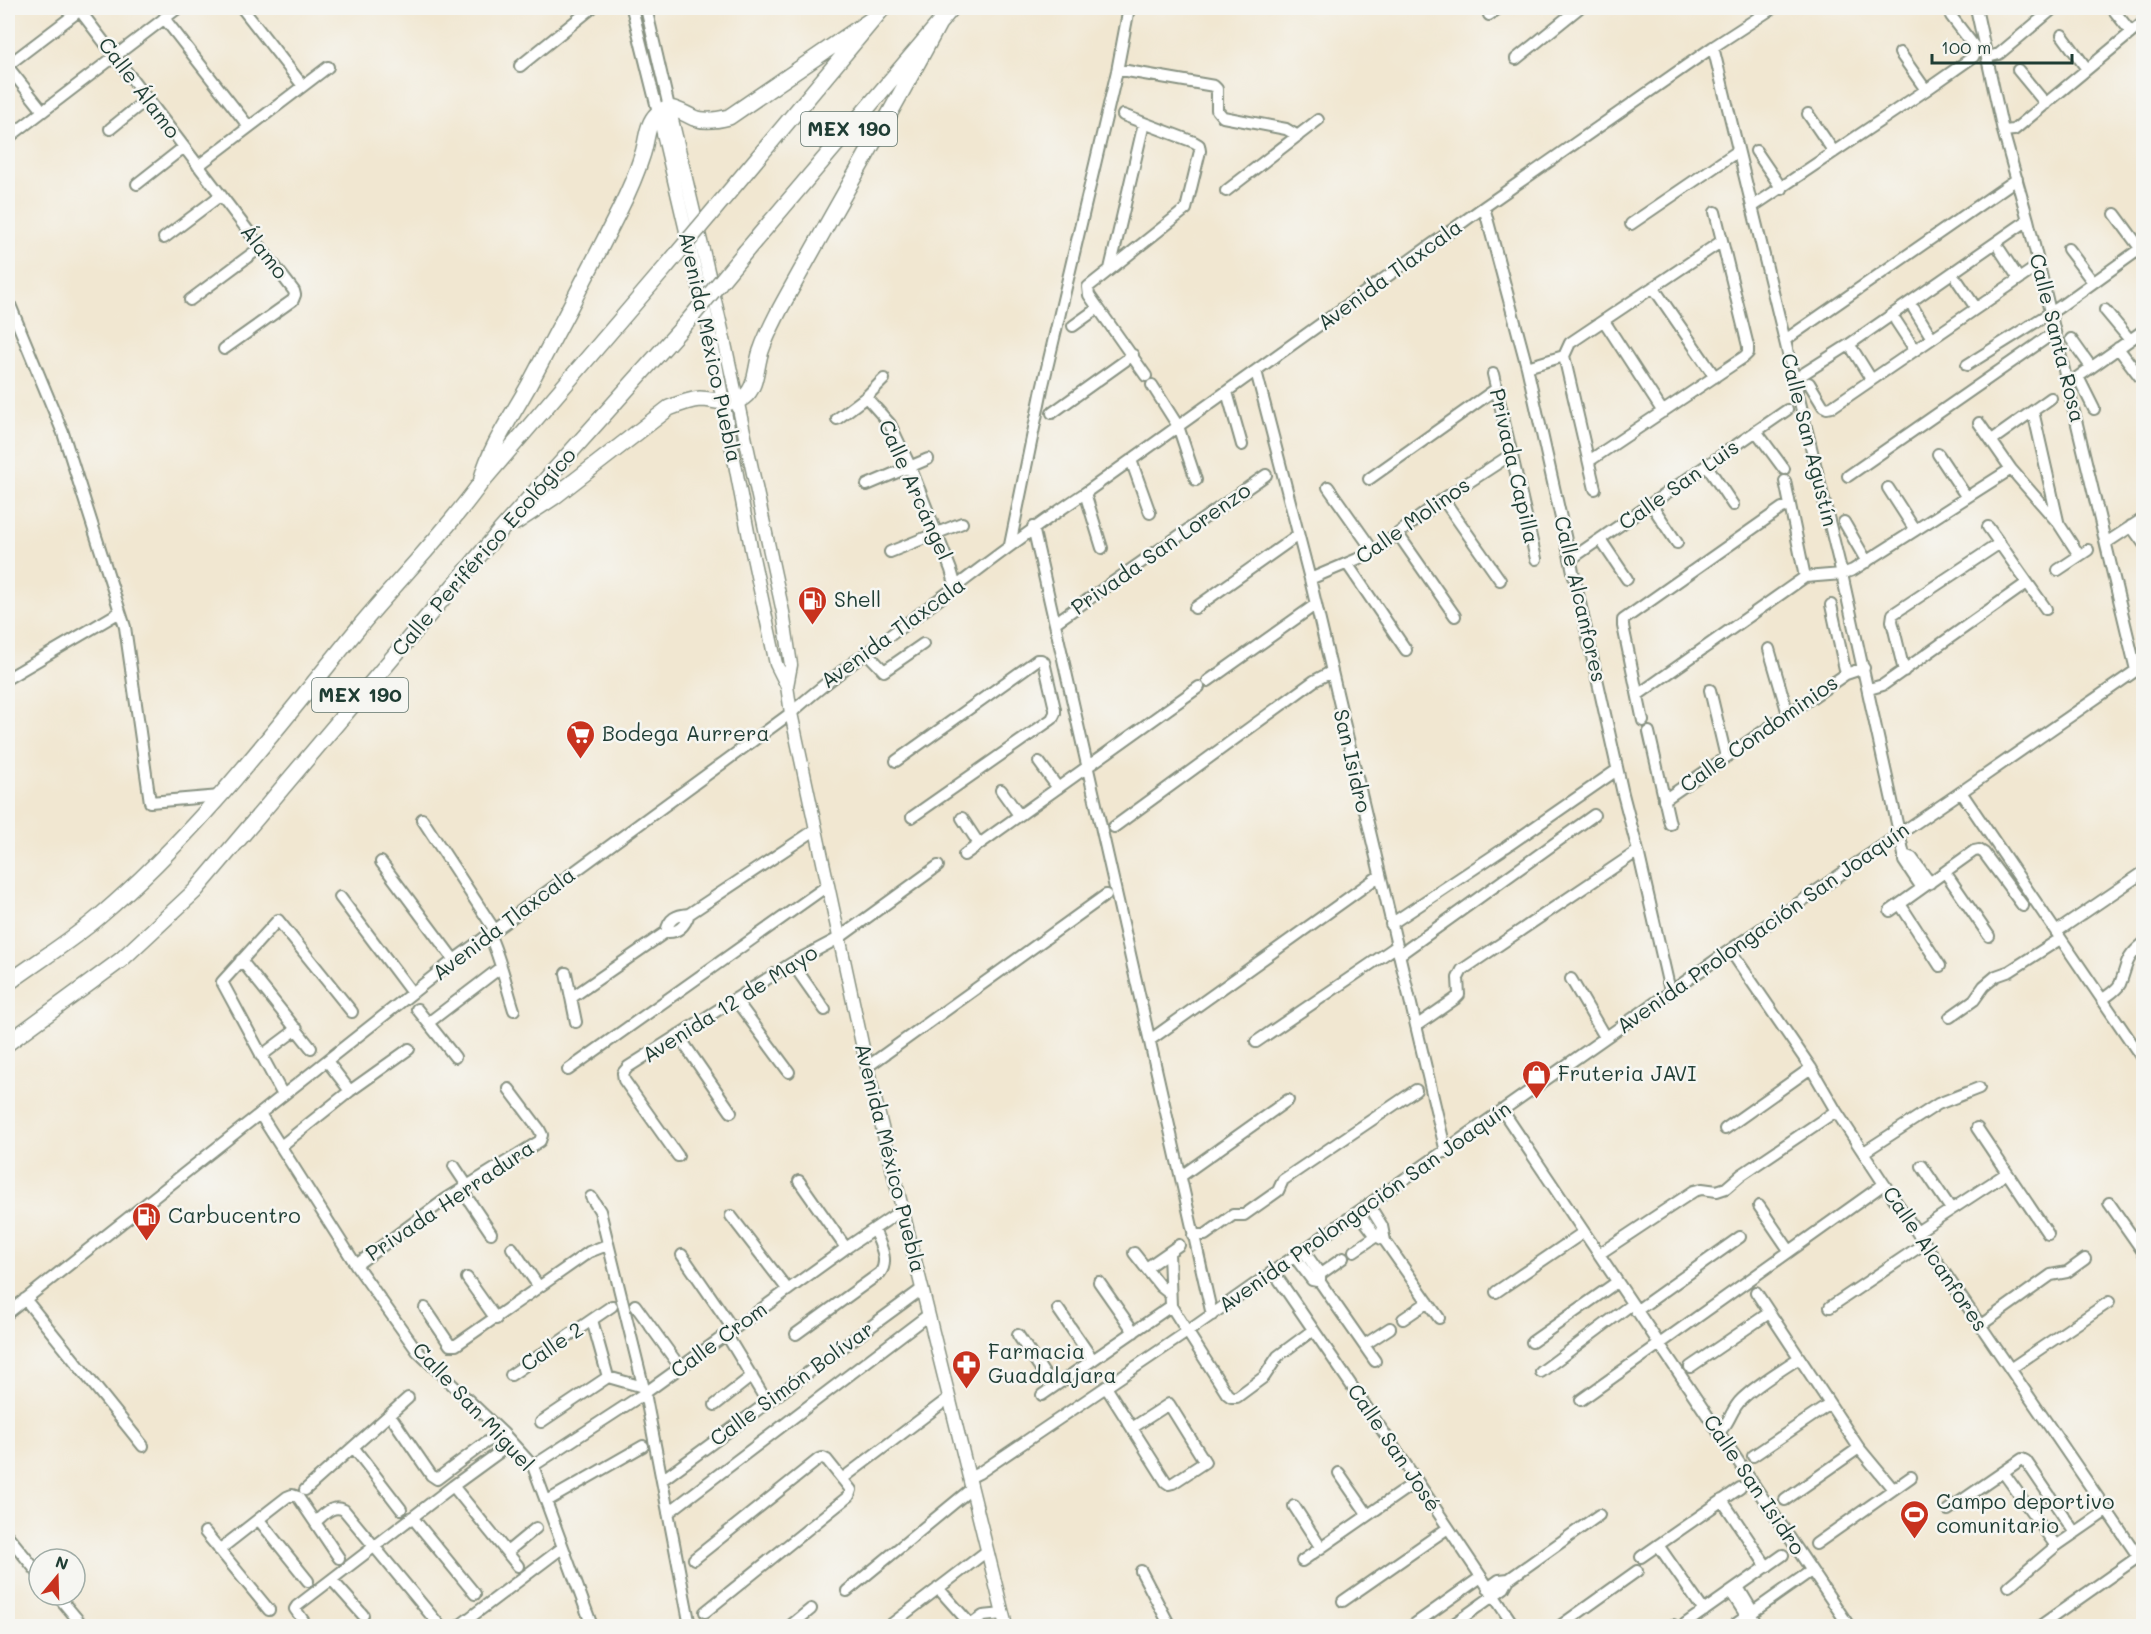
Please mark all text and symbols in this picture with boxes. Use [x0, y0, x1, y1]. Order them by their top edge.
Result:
scale bar [1932, 27, 2072, 65]
street label: Calle Álamo [93, 31, 187, 143]
text: 100 m [1941, 35, 1991, 59]
road number: MEX 190 [801, 112, 897, 146]
street label: Avenida Tlaxcala [1312, 212, 1467, 335]
street label: Álamo [235, 218, 295, 284]
street label: Avenida México Puebla [674, 229, 749, 464]
street label: Calle Santa Rosa [2024, 250, 2092, 425]
street label: Calle San Agustín [1776, 350, 1845, 529]
street label: Privada Capilla [1485, 386, 1546, 546]
street label: Calle Arcángel [873, 415, 959, 564]
street label: Calle San Luis [1613, 432, 1744, 535]
street label: Calle Periférico Ecológico [385, 441, 581, 661]
street label: Calle Molinos [1350, 470, 1475, 569]
street label: Privada San Lorenzo [1065, 476, 1255, 620]
street label: Calle Alcanfores [1549, 513, 1614, 684]
street label: Avenida Tlaxcala [815, 570, 970, 693]
fuel station icon: Shell [797, 584, 829, 626]
place label: Shell [834, 585, 881, 612]
street label: Calle Condominios [1674, 668, 1843, 797]
road number: MEX 190 [312, 678, 408, 712]
street label: San Isidro [1328, 706, 1378, 815]
supermarket icon: Bodega Aurrera [565, 718, 597, 760]
place label: Bodega Aurrera [602, 719, 770, 746]
street label: Avenida Prolongación San Joaquín [1611, 815, 1914, 1039]
street label: Avenida Tlaxcala [426, 860, 580, 985]
street label: Avenida 12 de Mayo [636, 938, 822, 1068]
street label: Avenida México Puebla [850, 1040, 933, 1275]
shop icon: Fruteria JAVI [1521, 1058, 1553, 1100]
place label: Fruteria JAVI [1558, 1059, 1696, 1086]
street label: Avenida Prolongación San Joaquín [1213, 1094, 1516, 1318]
street label: Privada Herradura [360, 1133, 539, 1266]
street label: Calle Alcanfores [1878, 1180, 1995, 1336]
fuel station icon: Carbucentro [131, 1200, 163, 1242]
place label: Carbucentro [168, 1201, 301, 1228]
street label: Calle Crom [664, 1295, 772, 1383]
street label: Calle Simón Bolívar [704, 1314, 878, 1451]
street label: Calle 2 [515, 1315, 588, 1377]
street label: Calle San Miguel [407, 1336, 541, 1476]
place label: Farmacia Guadalajara [988, 1337, 1117, 1388]
pharmacy icon: Farmacia Guadalajara [951, 1348, 983, 1390]
street label: Calle San José [1342, 1378, 1448, 1516]
street label: Calle San Isidro [1698, 1409, 1812, 1560]
place label: Campo deportivo comunitario [1936, 1487, 2114, 1538]
sports icon: Campo deportivo comunitario [1899, 1498, 1931, 1540]
north arrow [27, 1547, 87, 1607]
text: N [53, 1550, 71, 1574]

